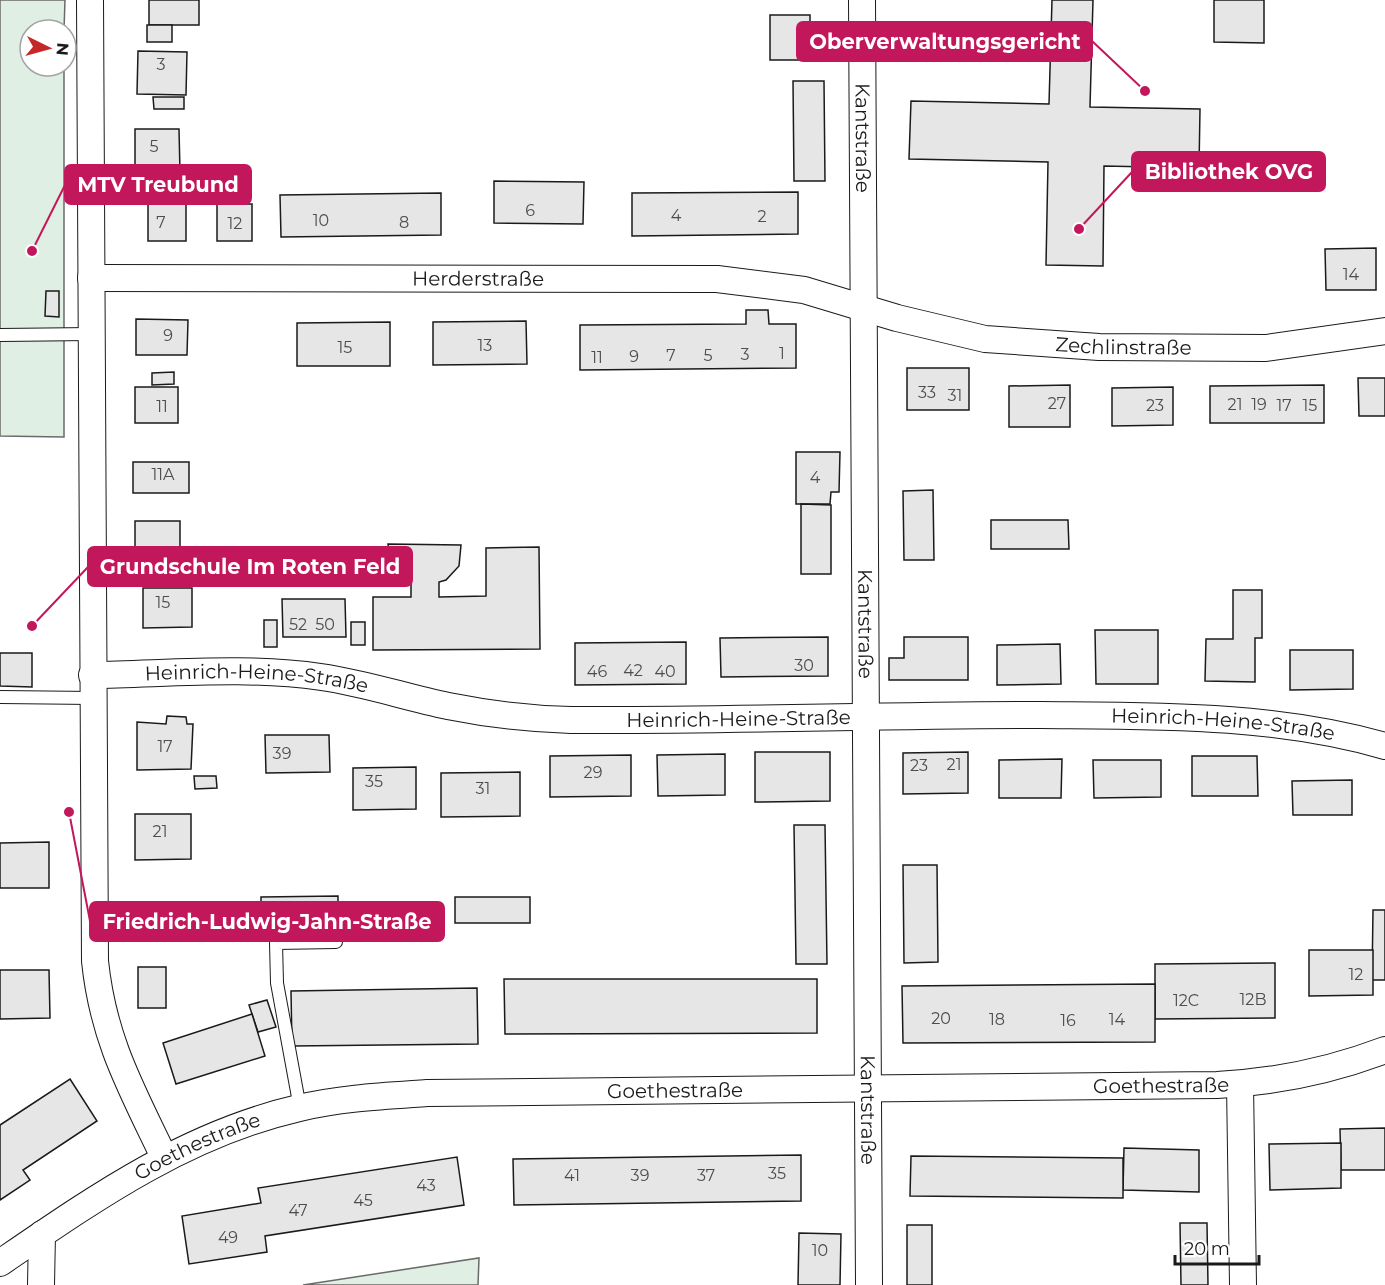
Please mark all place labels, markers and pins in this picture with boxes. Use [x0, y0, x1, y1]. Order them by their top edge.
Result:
callout: Oberverwaltungsgericht [797, 22, 1092, 61]
callout: Bibliothek OVG [1132, 152, 1325, 191]
callout: MTV Treubund [65, 165, 251, 204]
callout: Grundschule Im Roten Feld [88, 547, 412, 586]
callout: Friedrich-Ludwig-Jahn-Straße [90, 902, 444, 941]

